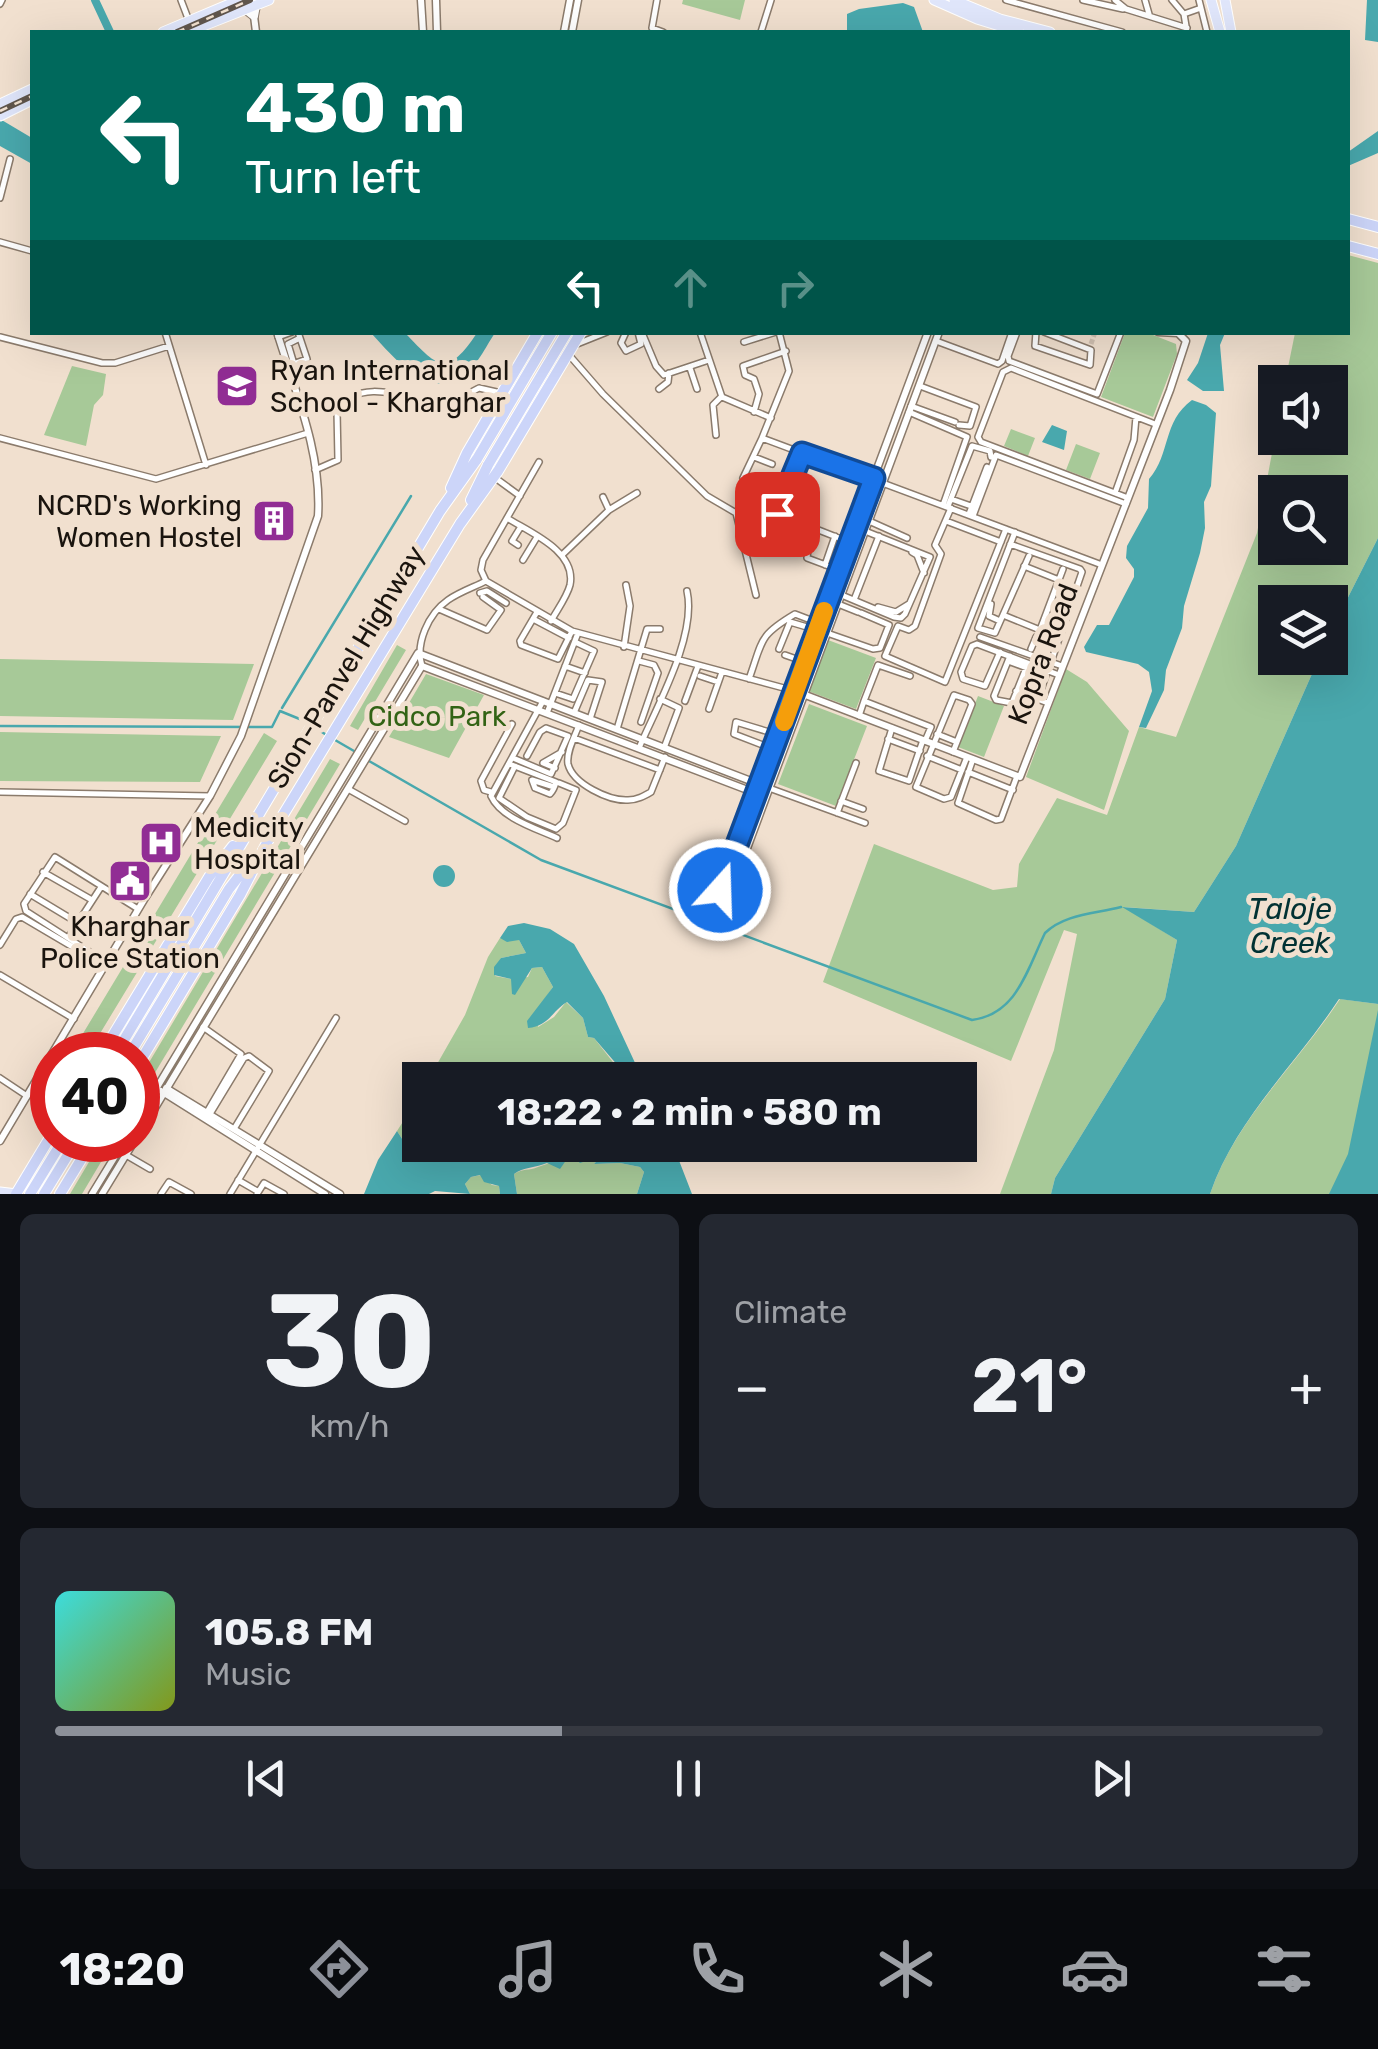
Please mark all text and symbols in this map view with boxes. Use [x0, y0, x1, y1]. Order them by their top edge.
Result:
text: 430 m [245, 67, 466, 150]
icon: left [80, 70, 210, 200]
text: Turn left [245, 151, 421, 204]
icon: left [558, 260, 613, 315]
icon: ahead [663, 260, 718, 315]
icon: right [768, 260, 823, 315]
place label: Ryan International School - Kharghar [270, 354, 510, 419]
school or university icon: Ryan International School - Kharghar [214, 363, 260, 409]
map controls [1258, 365, 1348, 675]
button: sound [1258, 365, 1348, 455]
pin [735, 472, 820, 557]
button: search [1258, 475, 1348, 565]
icon: arrive [750, 487, 805, 542]
place label: NCRD's Working Women Hostel [37, 489, 242, 554]
building icon: NCRD's Working Women Hostel [251, 498, 297, 544]
street label: Sion-Panvel Highway [260, 540, 432, 794]
street label: Kopra Road [1001, 579, 1085, 729]
button: layers [1258, 585, 1348, 675]
park label: Cidco Park [368, 700, 507, 733]
place label: Medicity Hospital [194, 811, 304, 876]
hospital icon: Medicity Hospital [138, 820, 184, 866]
position arrow [668, 838, 772, 942]
public building icon: Kharghar Police Station [107, 858, 153, 904]
water label: Taloje Creek [1248, 891, 1332, 961]
place label: Kharghar Police Station [40, 910, 220, 975]
speed limit sign: 40 [30, 1032, 160, 1162]
text: 18:22 · 2 min · 580 m [497, 1089, 882, 1135]
text: 30 [262, 1264, 437, 1419]
text: Climate [734, 1293, 847, 1331]
text: 21° [971, 1342, 1088, 1431]
text: − [734, 1355, 770, 1420]
text: + [1289, 1355, 1323, 1420]
text: km/h [310, 1407, 389, 1445]
text: 105.8 FM [205, 1609, 374, 1655]
text: Music [205, 1655, 291, 1693]
icon: previous [239, 1751, 294, 1806]
icon: pause [661, 1751, 716, 1806]
icon: next [1084, 1751, 1139, 1806]
icon: directions [304, 1934, 374, 2004]
icon: music [493, 1934, 563, 2004]
icon: phone [682, 1934, 752, 2004]
icon: climate [871, 1934, 941, 2004]
icon: car [1060, 1934, 1130, 2004]
icon: filters [1249, 1934, 1319, 2004]
text: 18:20 [59, 1943, 185, 1996]

